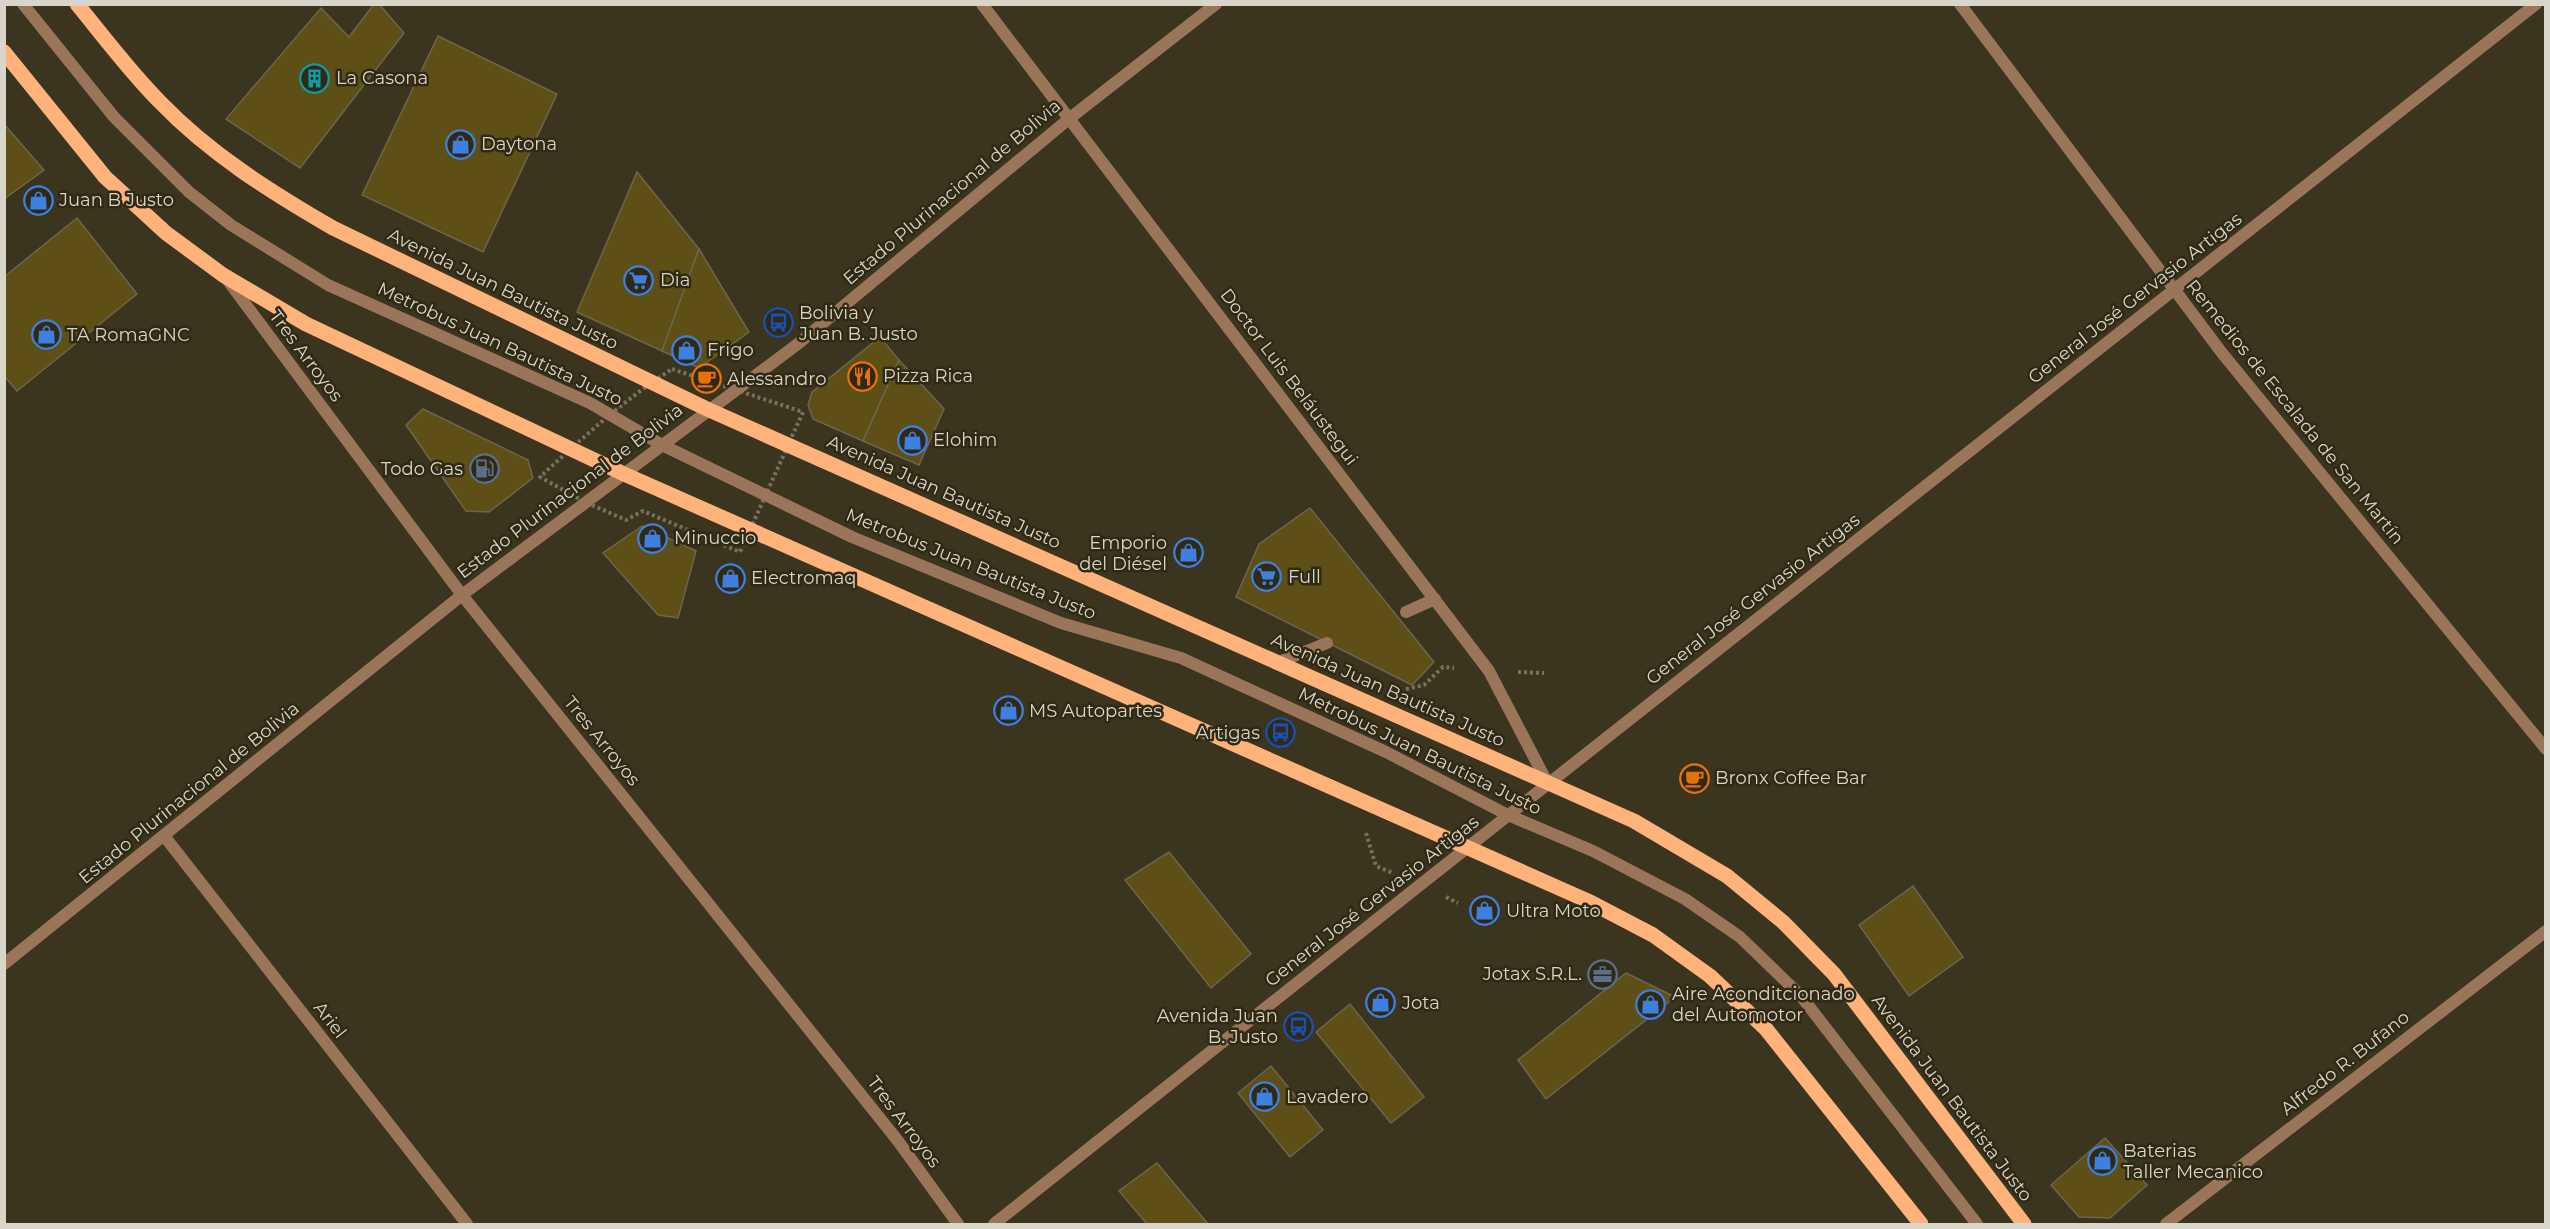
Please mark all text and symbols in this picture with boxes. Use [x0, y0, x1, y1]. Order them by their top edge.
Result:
building icon: La Casona [299, 62, 331, 94]
place label: La Casona [336, 67, 428, 89]
street label: Estado Plurinacional de Bolivia [839, 95, 1065, 289]
shop icon: Daytona [444, 128, 476, 160]
place label: Daytona [481, 133, 557, 155]
shop icon: Juan B Justo [22, 184, 54, 216]
place label: Juan B Justo [58, 189, 174, 211]
street label: General José Gervasio Artigas [2024, 208, 2246, 388]
street label: Avenida Juan Bautista Justo [384, 224, 622, 354]
supermarket icon: Dia [623, 264, 655, 296]
place label: Dia [660, 269, 690, 291]
street label: Remedios de Escalada de San Martín [2181, 275, 2409, 549]
street label: Metrobus Juan Bautista Justo [374, 277, 626, 411]
street label: Doctor Luis Beláustegui [1215, 284, 1363, 470]
place label: Bolivia y Juan B. Justo [798, 302, 918, 345]
street label: Tres Arroyos [264, 306, 348, 406]
bus stop icon: Bolivia y Juan B. Justo [762, 307, 794, 339]
shop icon: TA RomaGNC [30, 319, 62, 351]
place label: TA RomaGNC [67, 324, 190, 346]
shop icon: Frigo [670, 334, 702, 366]
place label: Frigo [707, 339, 754, 361]
restaurant icon: Pizza Rica [846, 360, 878, 392]
cafe icon: Alessandro [690, 363, 722, 395]
place label: Pizza Rica [883, 365, 973, 387]
place label: Alessandro [727, 368, 826, 390]
street label: Estado Plurinacional de Bolivia [453, 399, 687, 583]
shop icon: Elohim [896, 424, 928, 456]
place label: Elohim [933, 429, 997, 451]
street label: Avenida Juan Bautista Justo [824, 430, 1064, 554]
fuel station icon: Todo Gas [468, 453, 500, 485]
place label: Todo Gas [381, 458, 463, 480]
street label: Metrobus Juan Bautista Justo [843, 504, 1099, 624]
street label: General José Gervasio Artigas [1642, 509, 1864, 689]
shop icon: Minuccio [637, 522, 669, 554]
place label: Minuccio [674, 527, 756, 549]
place label: Emporio del Diésel [1079, 532, 1167, 575]
shop icon: Emporio del Diésel [1172, 537, 1204, 569]
supermarket icon: Full [1251, 561, 1283, 593]
shop icon: Electromaq [714, 562, 746, 594]
place label: Full [1288, 566, 1321, 588]
place label: Electromaq [751, 567, 857, 589]
street label: Avenida Juan Bautista Justo [1268, 628, 1508, 752]
street label: Metrobus Juan Bautista Justo [1295, 682, 1545, 820]
street label: Tres Arroyos [559, 692, 645, 790]
shop icon: MS Autopartes [992, 695, 1024, 727]
street label: Estado Plurinacional de Bolivia [74, 697, 304, 889]
place label: MS Autopartes [1029, 700, 1162, 722]
bus stop icon: Artigas [1265, 717, 1297, 749]
place label: Artigas [1196, 722, 1260, 744]
cafe icon: Bronx Coffee Bar [1678, 762, 1710, 794]
place label: Bronx Coffee Bar [1715, 767, 1867, 789]
street label: General José Gervasio Artigas [1261, 811, 1483, 991]
shop icon: Ultra Moto [1469, 895, 1501, 927]
place label: Ultra Moto [1506, 900, 1601, 922]
office icon: Jotax S.R.L. [1587, 958, 1619, 990]
place label: Jotax S.R.L. [1482, 963, 1582, 985]
place label: Aire Aconditcionado del Automotor [1672, 983, 1855, 1026]
shop icon: Jota [1365, 987, 1397, 1019]
shop icon: Aire Aconditcionado del Automotor [1635, 988, 1667, 1020]
street label: Avenida Juan Bautista Justo [1867, 990, 2037, 1206]
place label: Jota [1401, 992, 1440, 1014]
street label: Ariel [309, 997, 351, 1043]
place label: Avenida Juan B. Justo [1157, 1005, 1278, 1048]
street label: Alfredo R. Bufano [2276, 1006, 2414, 1120]
bus stop icon: Avenida Juan B. Justo [1283, 1010, 1315, 1042]
street label: Tres Arroyos [862, 1072, 946, 1172]
shop icon: Lavadero [1249, 1081, 1281, 1113]
place label: Lavadero [1286, 1086, 1368, 1108]
place label: Baterias Taller Mecanico [2123, 1140, 2263, 1183]
shop icon: Baterias Taller Mecanico [2086, 1145, 2118, 1177]

